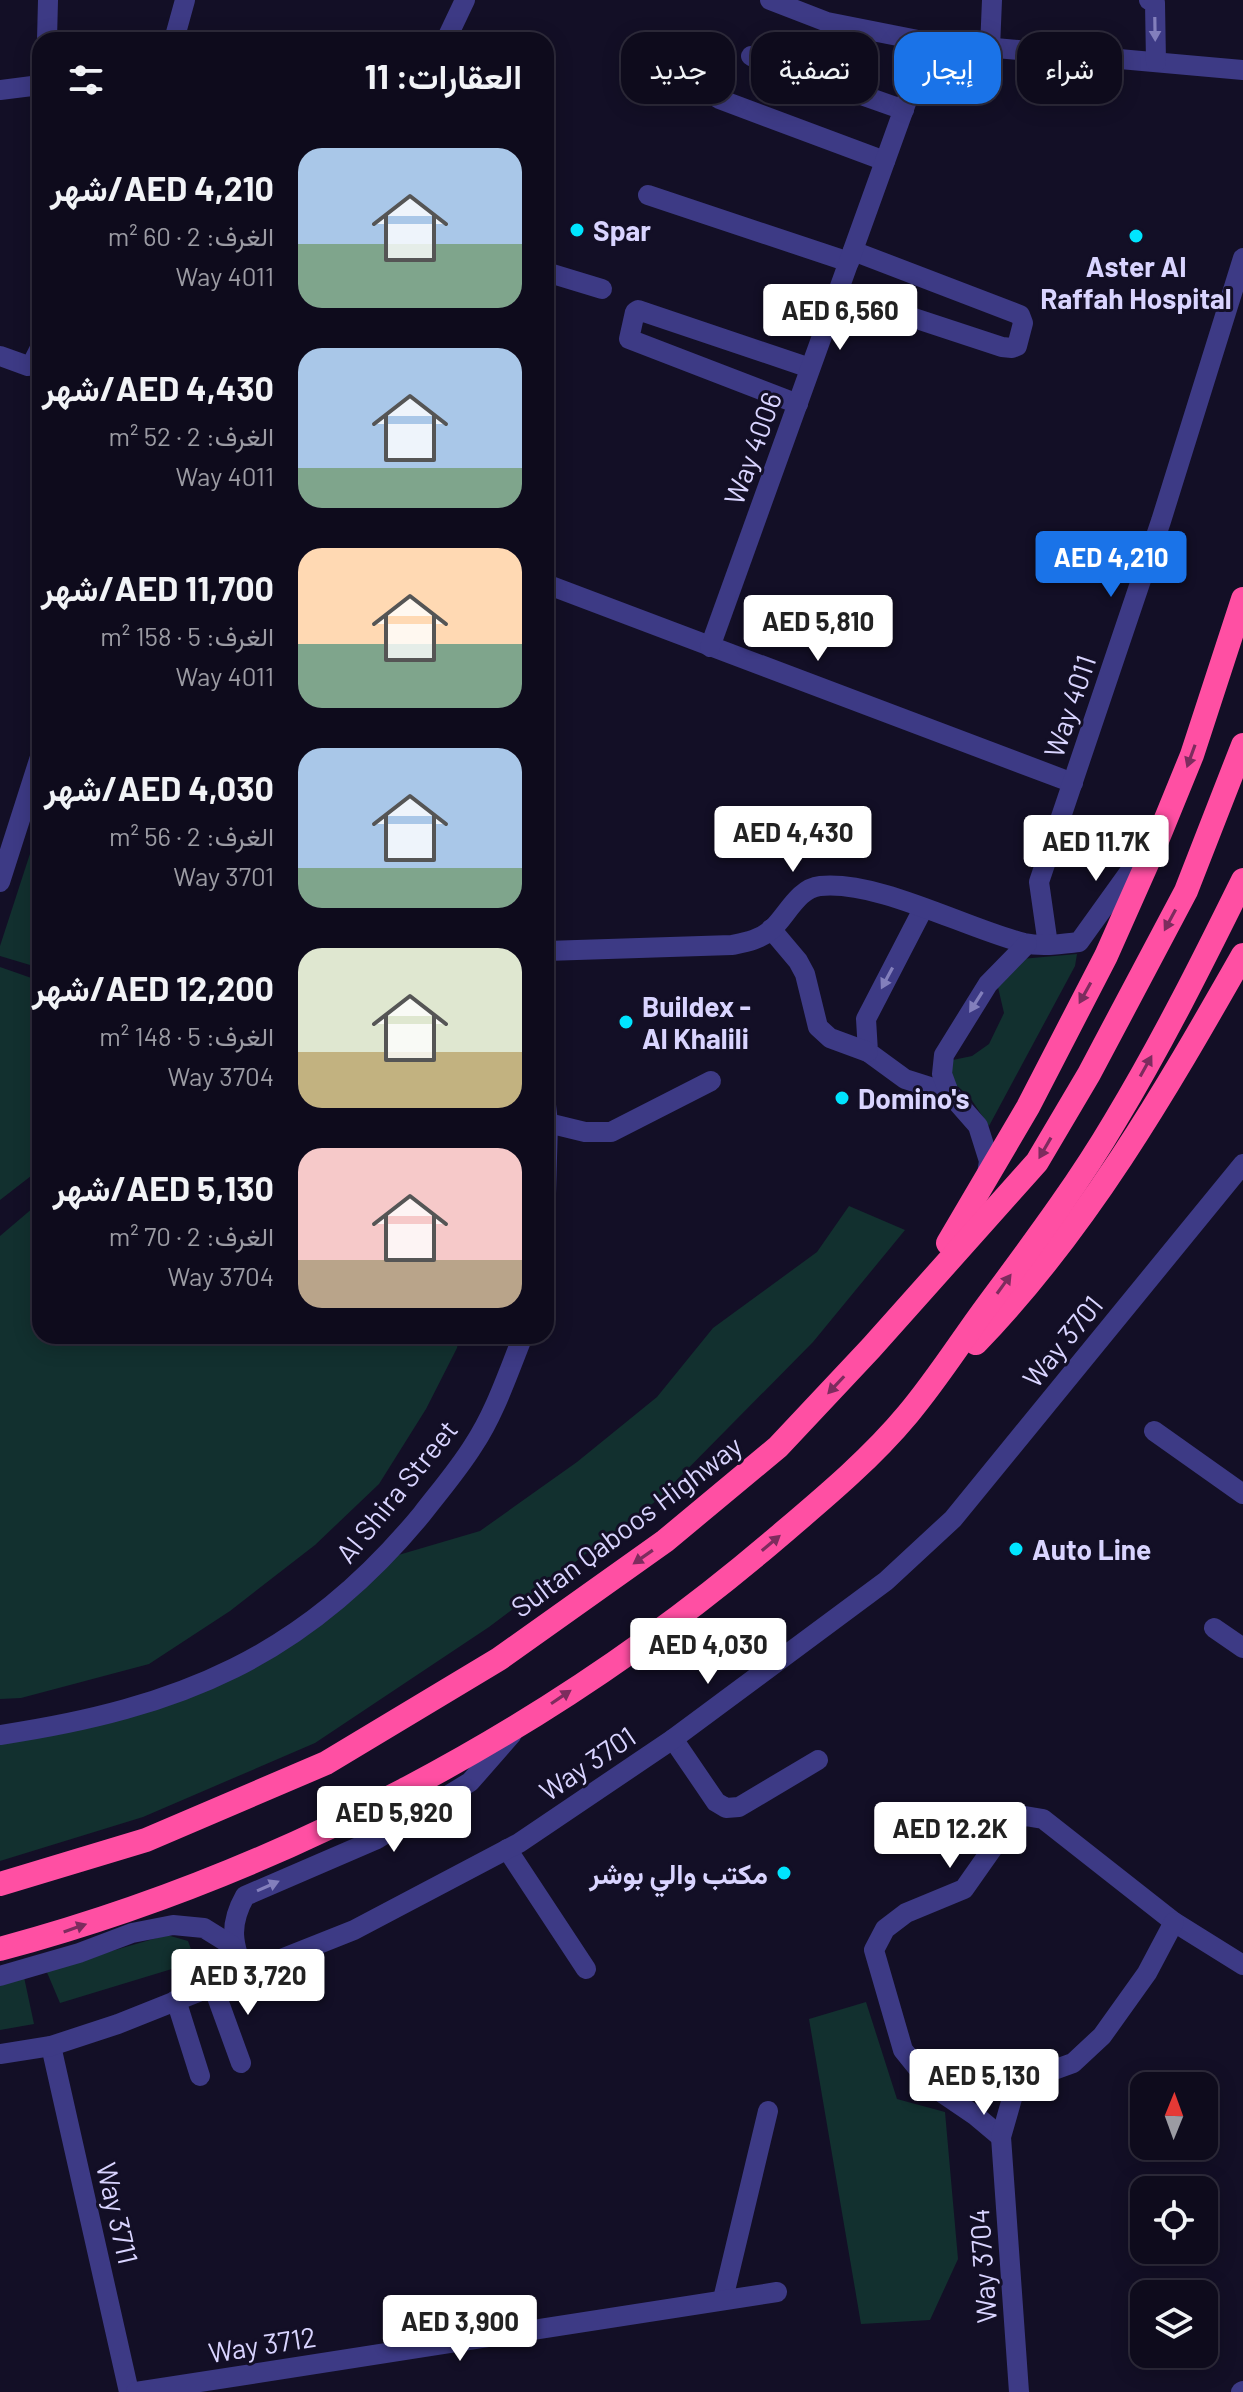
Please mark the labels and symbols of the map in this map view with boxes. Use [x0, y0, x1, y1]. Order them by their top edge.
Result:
one-way arrow [1149, 17, 1162, 42]
place label: Spar [593, 213, 651, 247]
marker: Spar [568, 221, 586, 239]
marker: Aster Al Raffah Hospital [1127, 227, 1145, 245]
place label: Aster Al Raffah Hospital [1040, 249, 1232, 315]
pin: AED 6,560 [748, 284, 932, 352]
street label: Way 4006 [716, 387, 788, 509]
pin: AED 4,210 [1019, 531, 1203, 599]
pin: AED 5,810 [726, 595, 910, 663]
street label: Way 4011 [1036, 650, 1102, 762]
one-way arrow [1184, 744, 1197, 768]
pin: AED 4,430 [701, 806, 885, 874]
pin: AED 11.7K [1004, 815, 1188, 883]
one-way arrow [1163, 909, 1177, 931]
one-way arrow [880, 967, 894, 989]
one-way arrow [1079, 982, 1093, 1004]
place label: Buildex - Al Khalili [642, 989, 751, 1055]
one-way arrow [969, 992, 984, 1013]
marker: Buildex - Al Khalili [617, 1013, 635, 1031]
one-way arrow [1139, 1055, 1153, 1077]
place label: Domino's [858, 1081, 970, 1115]
marker: Domino's [833, 1089, 851, 1107]
one-way arrow [1038, 1137, 1052, 1159]
one-way arrow [996, 1273, 1011, 1294]
street label: Way 3701 [1015, 1288, 1109, 1394]
one-way arrow [828, 1375, 846, 1394]
street label: Al Shira Street [328, 1413, 464, 1569]
street label: Sultan Qaboos Highway [504, 1428, 748, 1624]
place label: Auto Line [1032, 1532, 1151, 1566]
one-way arrow [760, 1535, 780, 1552]
marker: Auto Line [1007, 1540, 1025, 1558]
one-way arrow [632, 1549, 653, 1565]
pin: AED 4,030 [616, 1618, 800, 1686]
one-way arrow [551, 1690, 572, 1705]
street label: Way 3701 [533, 1719, 641, 1807]
pin: AED 5,920 [302, 1786, 486, 1854]
pin: AED 12.2K [858, 1802, 1042, 1870]
place label: مكتب والي بوشر [588, 1856, 768, 1898]
marker: مكتب والي بوشر [775, 1864, 793, 1882]
one-way arrow [257, 1879, 280, 1892]
one-way arrow [63, 1921, 87, 1933]
pin: AED 3,720 [156, 1949, 340, 2017]
pin: AED 5,130 [892, 2049, 1076, 2117]
north arrow [1130, 2072, 1218, 2160]
street label: Way 3711 [90, 2159, 146, 2267]
street label: Way 3704 [961, 2208, 1003, 2324]
pin: AED 3,900 [368, 2295, 552, 2363]
street label: Way 3712 [206, 2319, 318, 2369]

